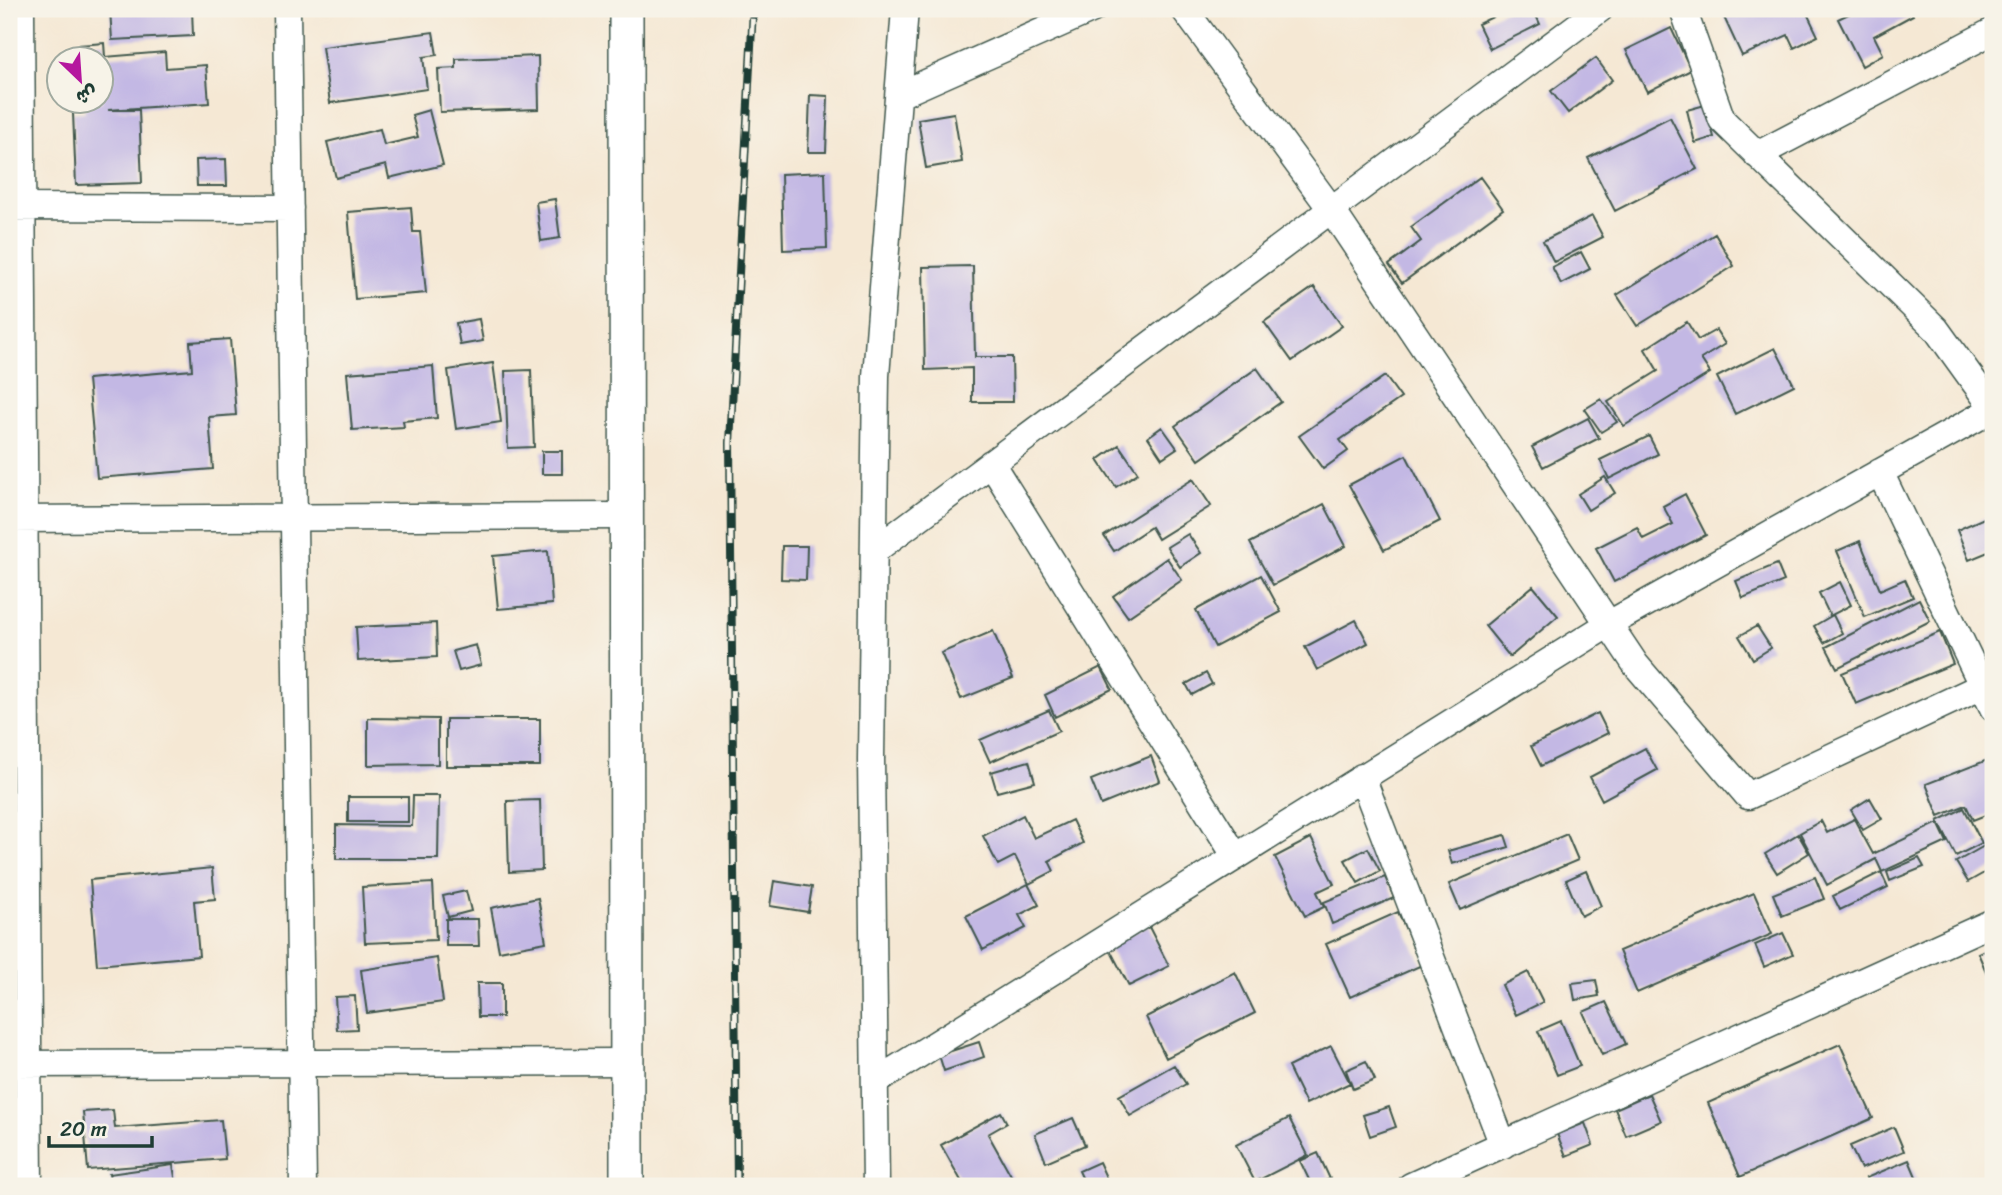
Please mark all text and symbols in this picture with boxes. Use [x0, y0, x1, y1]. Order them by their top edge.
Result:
north arrow [46, 46, 116, 116]
text: ش [70, 76, 103, 114]
scale bar [49, 1104, 152, 1148]
text: 20 m [60, 1110, 107, 1148]

